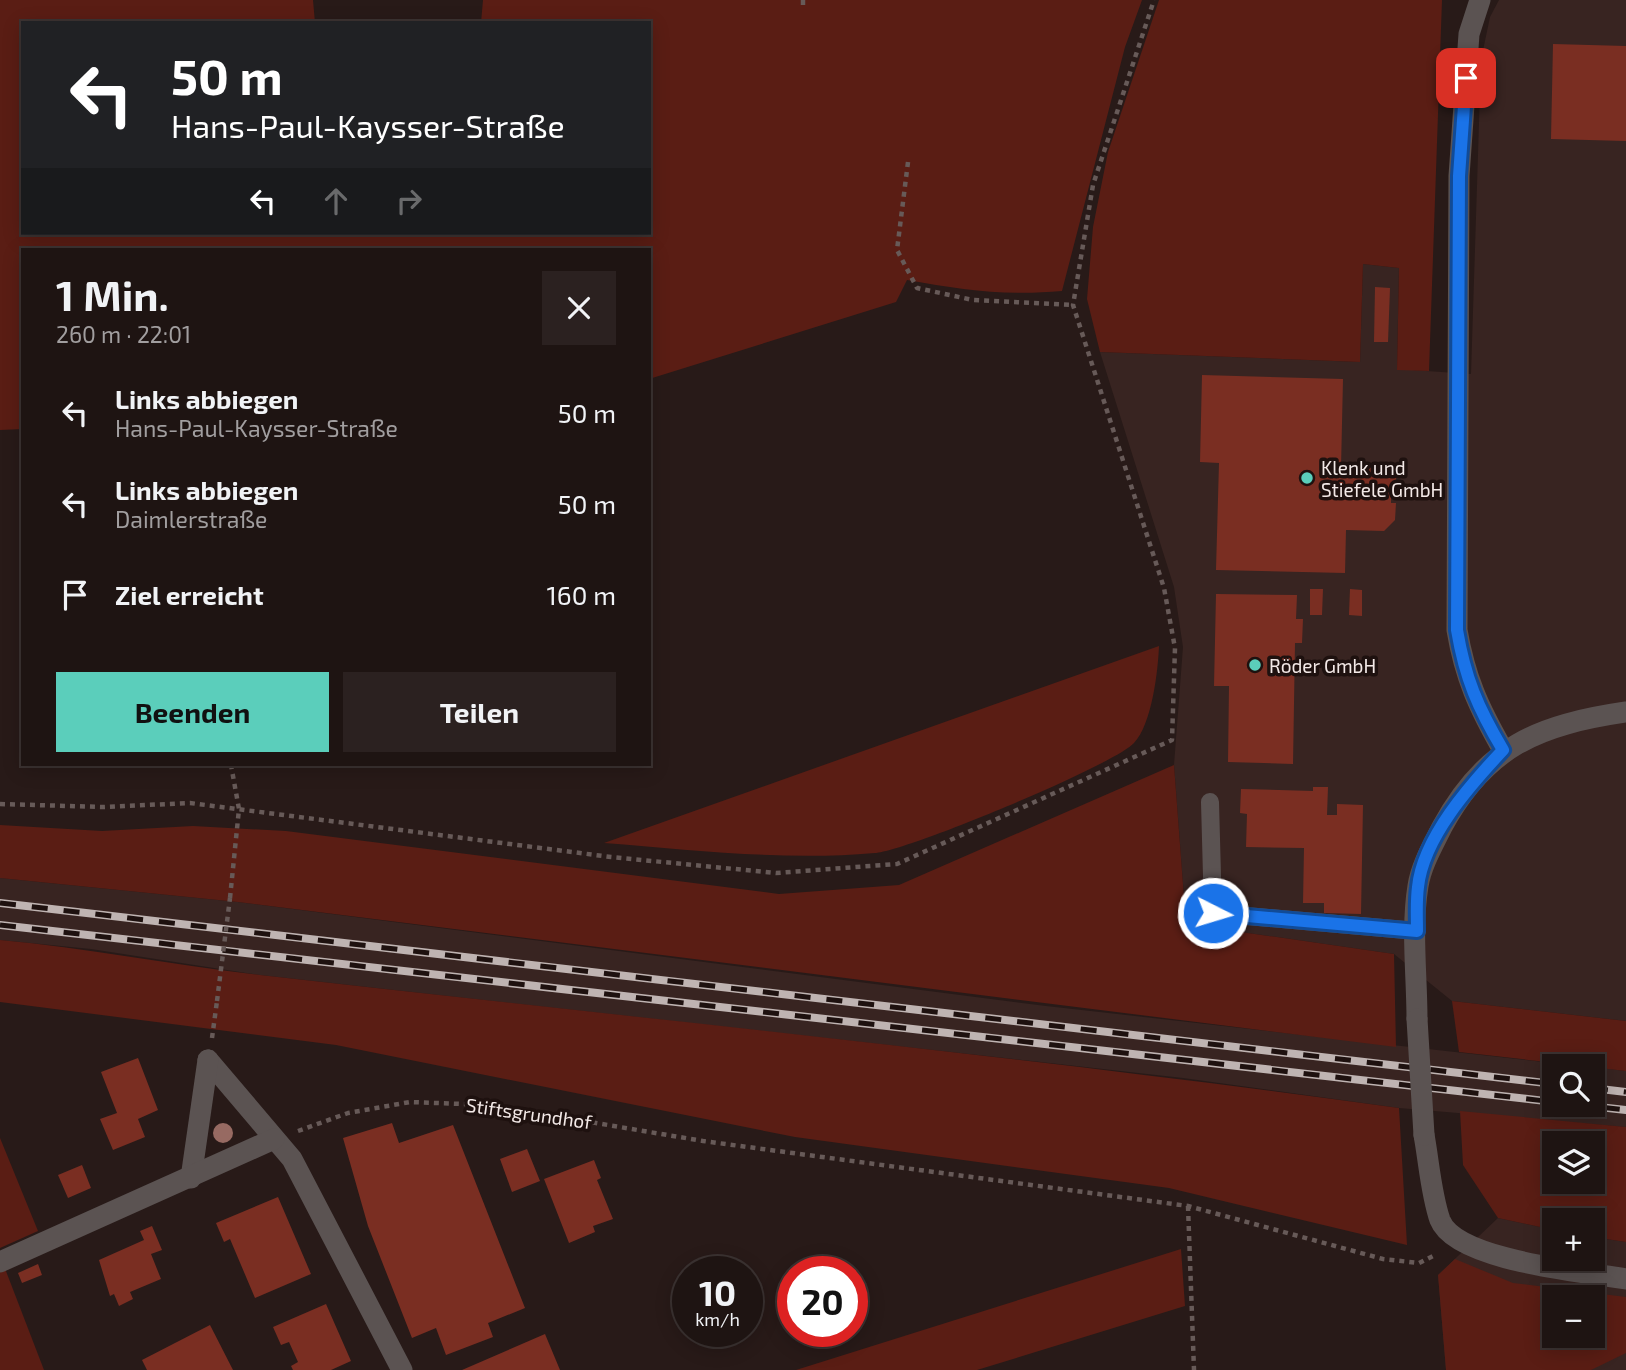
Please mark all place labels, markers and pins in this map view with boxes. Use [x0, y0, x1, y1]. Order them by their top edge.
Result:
pin [1436, 48, 1496, 108]
place label: Klenk und Stiefele GmbH [1321, 456, 1443, 501]
marker: Klenk und Stiefele GmbH [1299, 470, 1315, 486]
place label: Röder GmbH [1269, 654, 1376, 677]
marker: Röder GmbH [1247, 657, 1263, 673]

